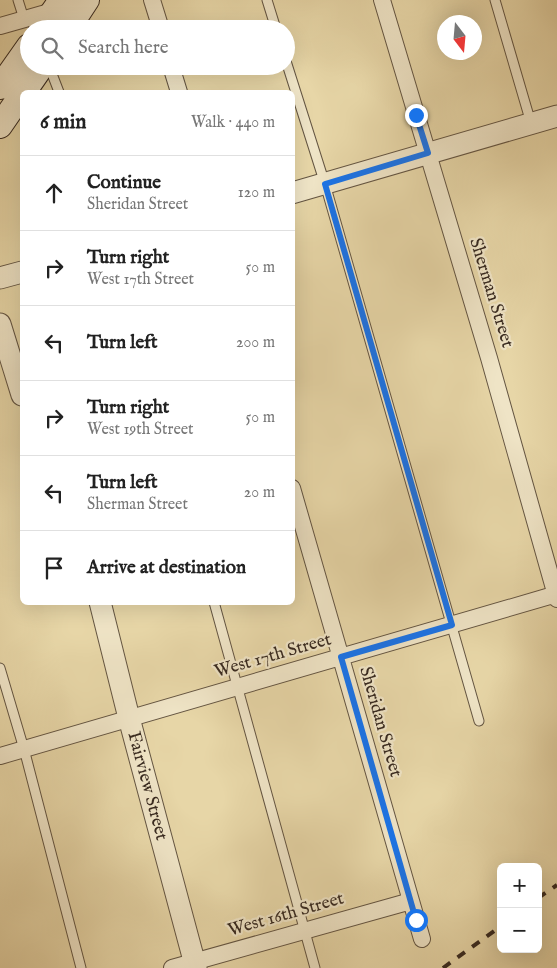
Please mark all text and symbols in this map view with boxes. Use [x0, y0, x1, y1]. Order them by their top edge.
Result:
north arrow [437, 15, 482, 60]
search box [20, 20, 295, 75]
icon: search [38, 34, 66, 62]
text: Search here [78, 36, 169, 60]
route end [405, 104, 428, 127]
text: 6 min [40, 109, 86, 136]
text: Walk · 440 m [191, 113, 275, 133]
text: Continue [87, 171, 161, 195]
icon: ahead [40, 179, 68, 207]
text: 120 m [238, 183, 275, 203]
text: Sheridan Street [87, 195, 188, 215]
street label: Sherman Street [463, 235, 519, 351]
text: Turn right [87, 246, 169, 270]
icon: right [40, 254, 68, 282]
text: 50 m [246, 258, 275, 278]
text: West 17th Street [87, 270, 194, 290]
icon: left [40, 329, 68, 357]
text: Turn left [87, 331, 158, 355]
text: 200 m [236, 333, 275, 353]
text: Turn right [87, 396, 169, 420]
icon: right [40, 404, 68, 432]
text: 50 m [246, 408, 275, 428]
text: West 19th Street [87, 420, 194, 440]
text: Turn left [87, 471, 158, 495]
icon: left [40, 479, 68, 507]
text: 20 m [244, 483, 275, 503]
text: Sherman Street [87, 495, 188, 515]
icon: arrive [40, 554, 68, 582]
text: Arrive at destination [87, 556, 246, 580]
street label: West 17th Street [212, 628, 334, 684]
street label: Sheridan Street [353, 664, 407, 780]
street label: Fairview Street [121, 729, 173, 843]
map controls [497, 863, 542, 953]
button: + [497, 863, 542, 908]
street label: West 16th Street [225, 887, 347, 943]
button: − [497, 908, 542, 953]
route start [405, 909, 428, 932]

